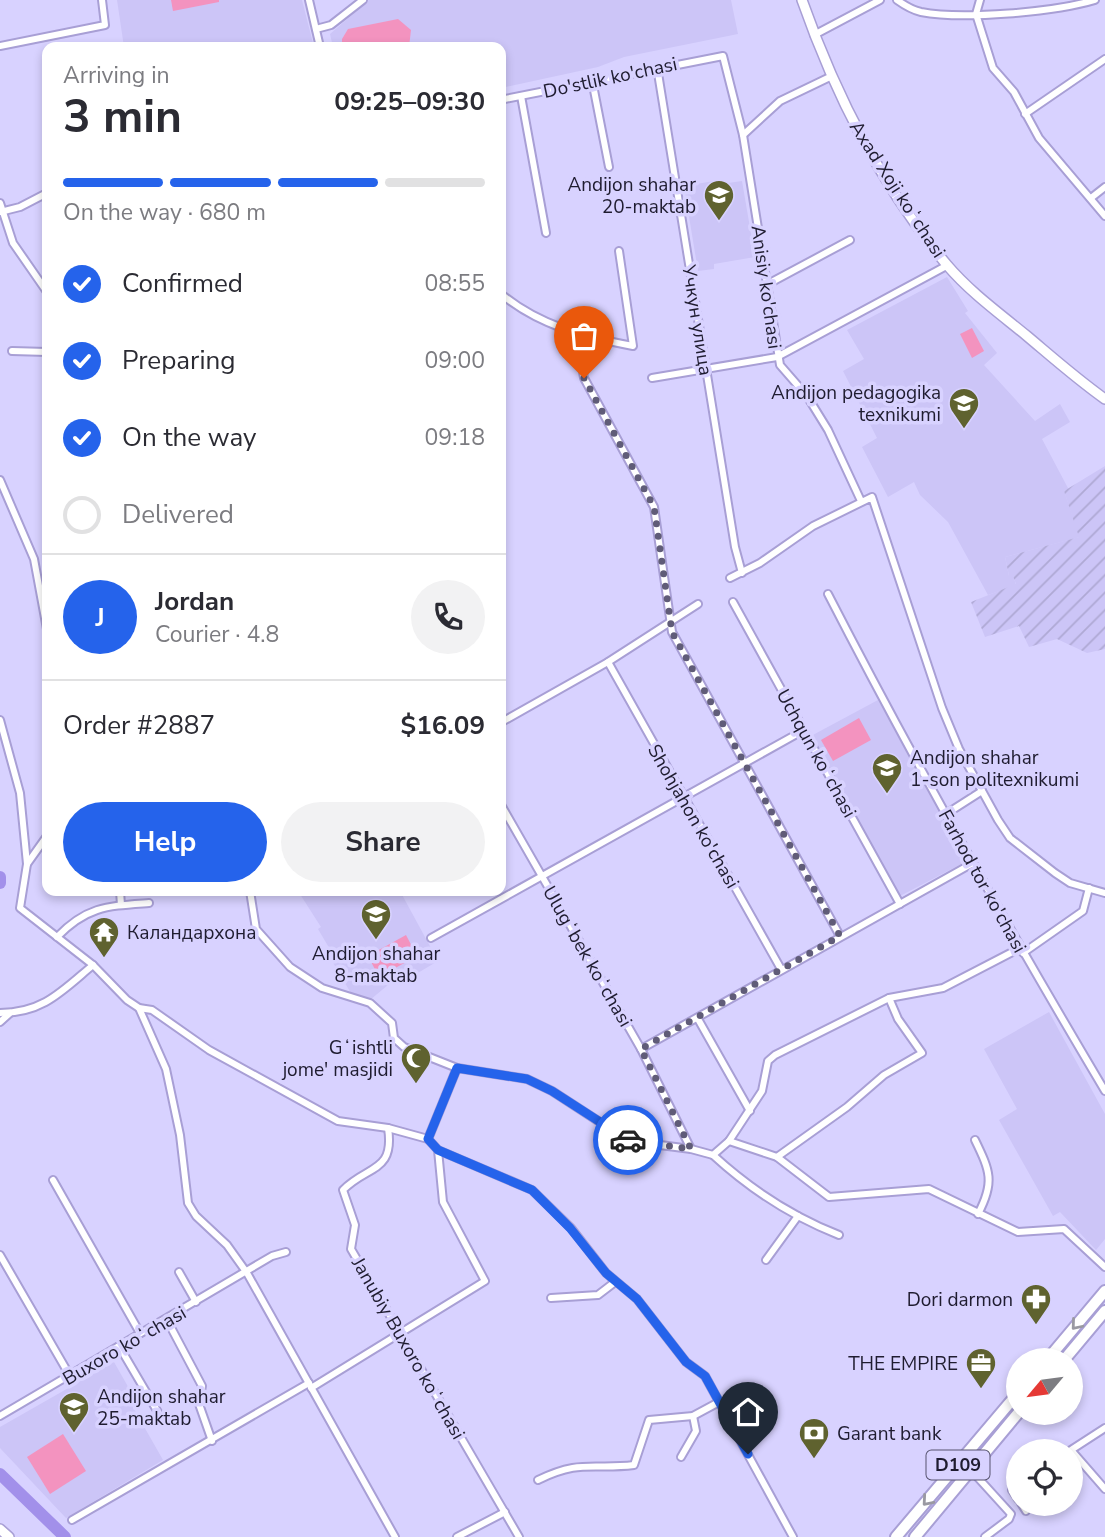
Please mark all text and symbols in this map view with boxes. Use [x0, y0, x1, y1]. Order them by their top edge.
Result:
street label: Do'stlik ko'chasi [541, 51, 680, 105]
text: Arriving in [63, 60, 170, 91]
text: 09:25–09:30 [334, 84, 485, 119]
text: 3 min [63, 85, 182, 148]
street label: Axad Xoji koʻchasi [843, 116, 951, 263]
place label: Andijon shahar 20-maktab [567, 172, 696, 220]
school or university icon: Andijon shahar 20-maktab [702, 178, 736, 222]
text: On the way · 680 m [63, 197, 266, 228]
street label: Anisiy ko'chasi [744, 224, 788, 351]
street label: Учкун улица [675, 262, 719, 377]
icon: check [63, 265, 101, 303]
text: Confirmed [122, 266, 243, 301]
text: 08:55 [425, 268, 485, 299]
pin [554, 306, 614, 378]
icon: bag [565, 317, 603, 355]
icon: check [63, 342, 101, 380]
text: Preparing [122, 343, 235, 378]
text: 09:00 [425, 345, 485, 376]
place label: Andijon pedagogika texnikumi [771, 380, 941, 428]
school or university icon: Andijon pedagogika texnikumi [947, 386, 981, 430]
icon: check [63, 419, 101, 457]
text: On the way [122, 420, 256, 455]
text: 09:18 [425, 422, 485, 453]
text: Delivered [122, 497, 234, 532]
button: phone [411, 580, 485, 654]
text: Jordan [155, 584, 234, 619]
text: J [95, 600, 105, 635]
text: Courier · 4.8 [155, 619, 279, 650]
street label: Uchqun koʻchasi [770, 684, 862, 822]
text: Order #2887 [63, 708, 215, 743]
text: $16.09 [401, 708, 485, 743]
street label: Shohjahon ko'chasi [641, 740, 745, 893]
place label: Andijon shahar 1-son politexnikumi [910, 745, 1079, 793]
school or university icon: Andijon shahar 1-son politexnikumi [870, 751, 904, 795]
button: Help [63, 802, 267, 882]
button: Share [281, 802, 485, 882]
street label: Farhod tor ko'chasi [932, 805, 1032, 958]
street label: Ulugʻbek koʻchasi [536, 881, 638, 1032]
school or university icon: Andijon shahar 8-maktab [359, 897, 393, 941]
temple icon: Каландархона [87, 915, 121, 959]
place label: Каландархона [127, 920, 256, 946]
place label: Andijon shahar 8-maktab [312, 941, 440, 989]
place label: Gʻishtli jome' masjidi [281, 1035, 393, 1083]
mosque icon: Gʻishtli jome' masjidi [399, 1041, 433, 1085]
courier [593, 1105, 663, 1175]
icon: car [609, 1121, 647, 1159]
street label: Janubiy Buxoro koʻchasi [345, 1252, 471, 1444]
pharmacy icon: Dori darmon [1019, 1282, 1053, 1326]
place label: Dori darmon [907, 1287, 1013, 1313]
street label: Buxoro koʻchasi [58, 1300, 191, 1392]
one-way arrow [1072, 1317, 1084, 1330]
office icon: THE EMPIRE [964, 1346, 998, 1390]
north arrow [1006, 1348, 1083, 1424]
map controls [1006, 1348, 1083, 1516]
place label: THE EMPIRE [848, 1351, 958, 1377]
pin [718, 1382, 778, 1454]
place label: Andijon shahar 25-maktab [97, 1384, 226, 1432]
school or university icon: Andijon shahar 25-maktab [57, 1390, 91, 1434]
icon: home [729, 1393, 767, 1431]
bank icon: Garant bank [797, 1416, 831, 1460]
place label: Garant bank [837, 1421, 942, 1447]
button: locate [1006, 1439, 1083, 1516]
road number: D109 [926, 1450, 990, 1480]
one-way arrow [923, 1493, 935, 1506]

